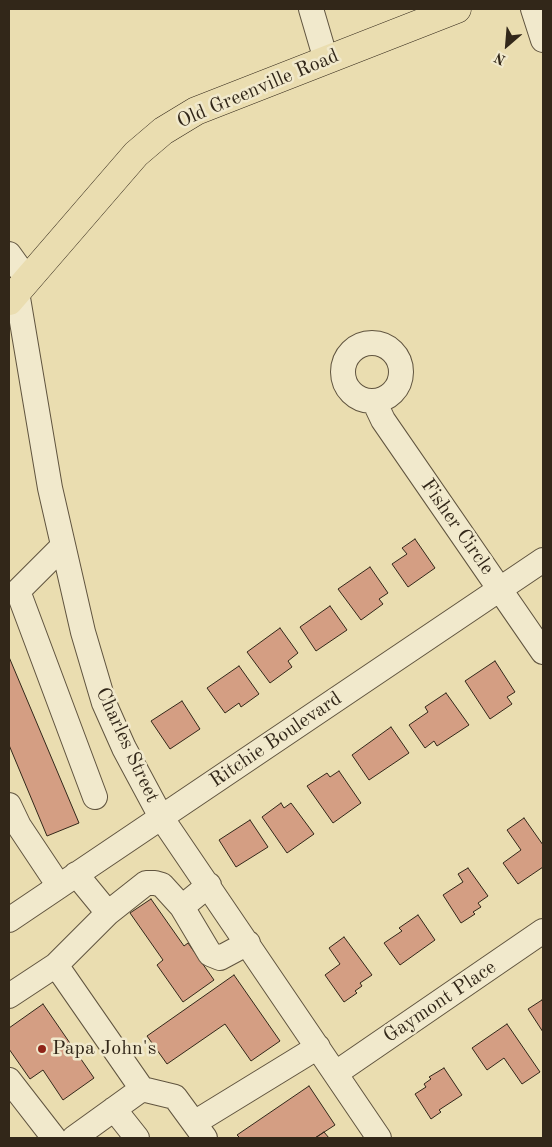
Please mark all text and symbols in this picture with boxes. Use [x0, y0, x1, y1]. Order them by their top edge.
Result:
north arrow [482, 20, 532, 70]
street label: Old Greenville Road [174, 44, 342, 134]
text: N [492, 50, 508, 67]
street label: Fisher Circle [415, 474, 499, 580]
street label: Charles Street [90, 684, 164, 806]
street label: Ritchie Boulevard [205, 687, 347, 793]
street label: Gaymont Place [379, 956, 501, 1048]
place label: Papa John's [52, 1037, 156, 1061]
marker: Papa John's [36, 1043, 48, 1055]

